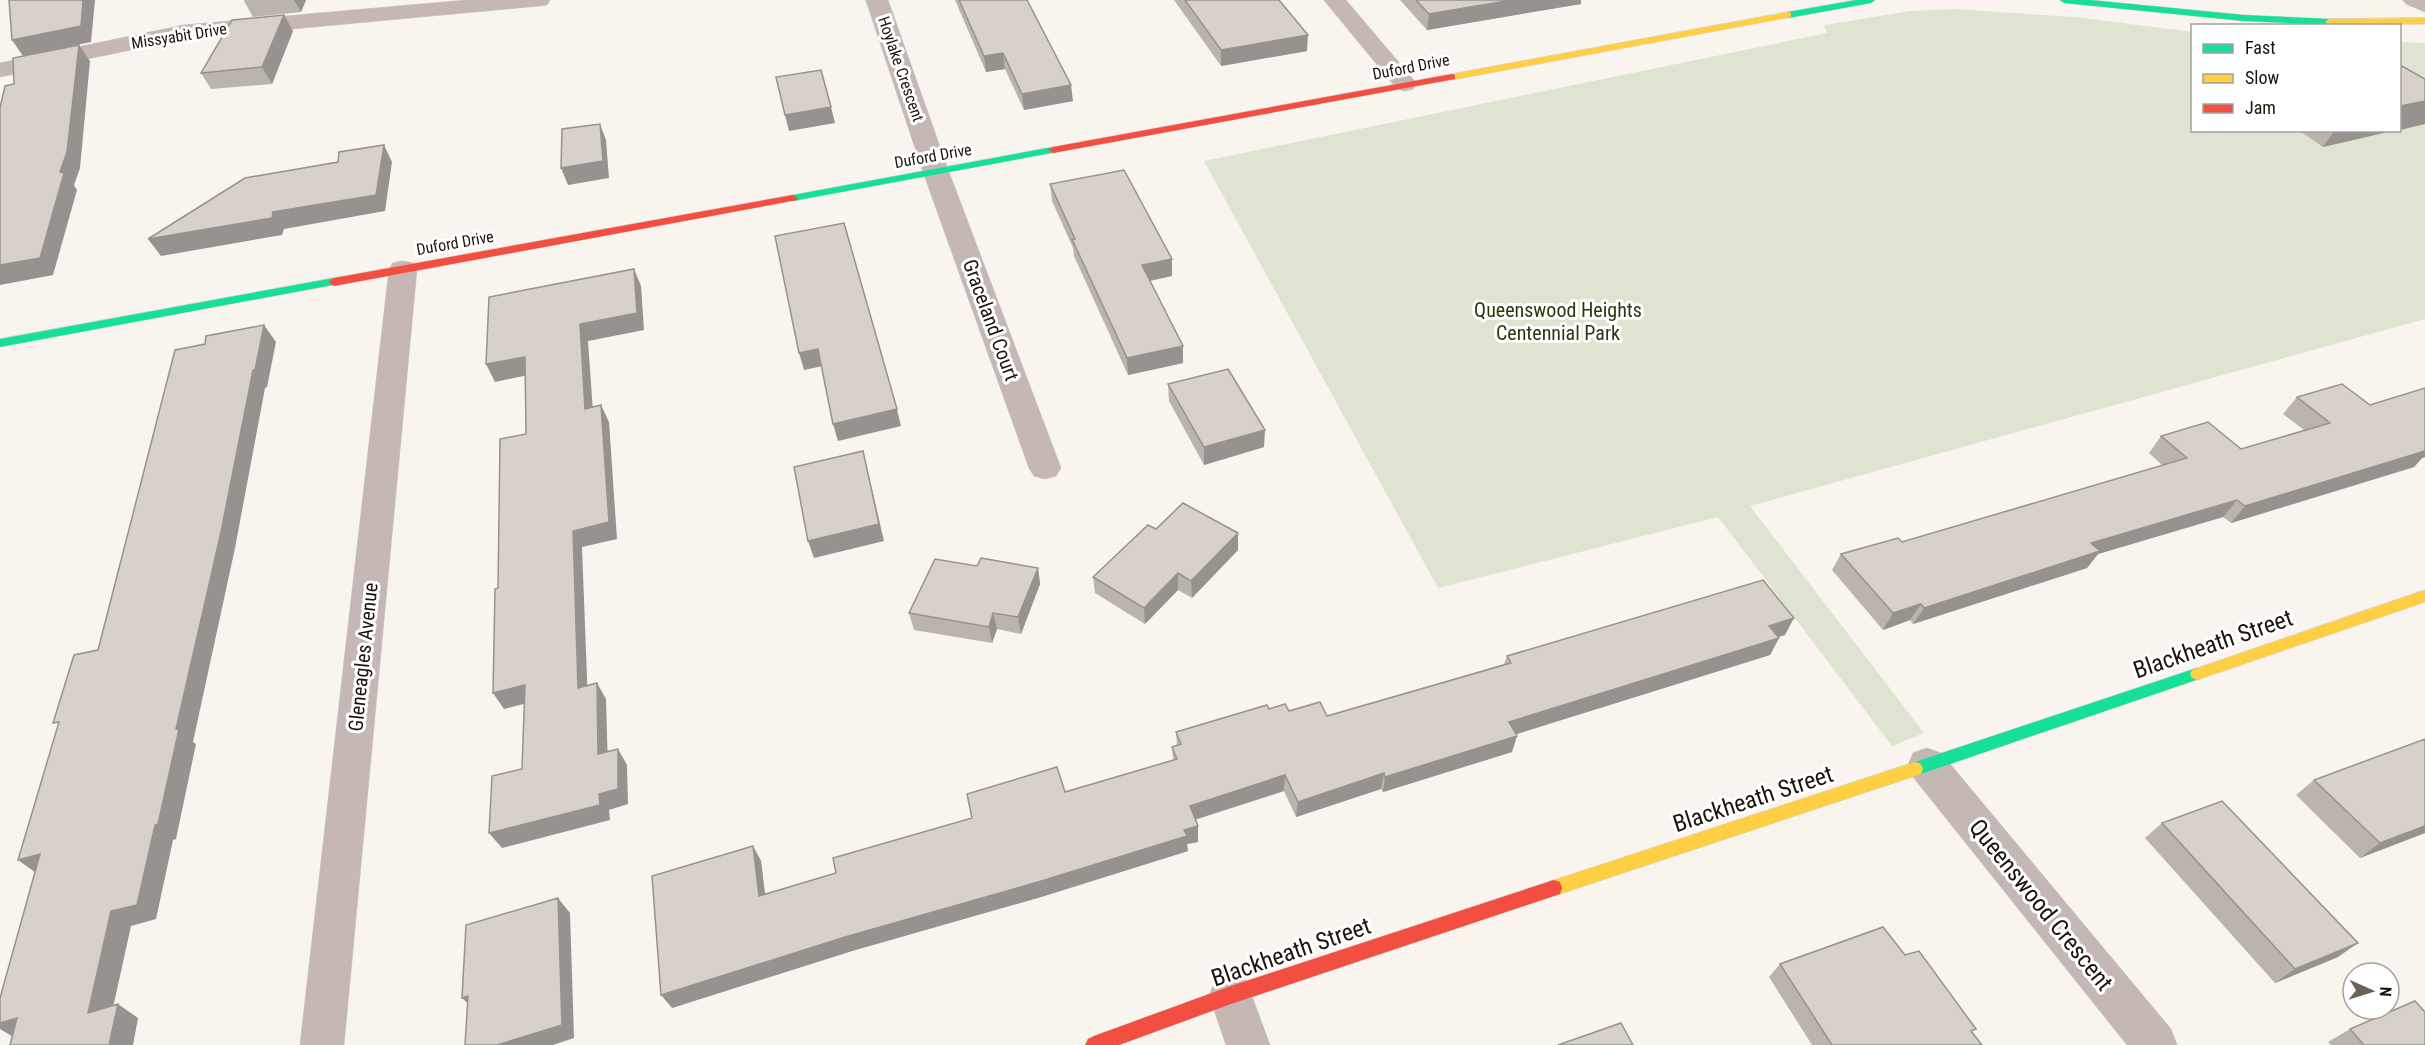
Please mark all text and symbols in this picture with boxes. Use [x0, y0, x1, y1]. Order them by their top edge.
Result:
street label: Hoylake Crescent [874, 14, 928, 124]
street label: Missyabit Drive [130, 19, 228, 53]
legend [2191, 24, 2401, 132]
text: Fast [2245, 37, 2276, 58]
street label: Duford Drive [1371, 50, 1451, 84]
text: Slow [2245, 67, 2280, 88]
text: Jam [2245, 97, 2276, 118]
street label: Duford Drive [893, 140, 973, 172]
street label: Duford Drive [415, 227, 495, 259]
street label: Graceland Court [958, 256, 1024, 384]
park label: Queenswood Heights Centennial Park [1474, 298, 1642, 345]
street label: Gleneagles Avenue [343, 581, 383, 733]
street label: Blackheath Street [2130, 604, 2296, 684]
street label: Blackheath Street [1669, 760, 1837, 838]
street label: Queenswood Crescent [1963, 814, 2119, 996]
street label: Blackheath Street [1208, 912, 1374, 992]
north arrow [2341, 961, 2401, 1021]
text: N [2376, 986, 2395, 997]

